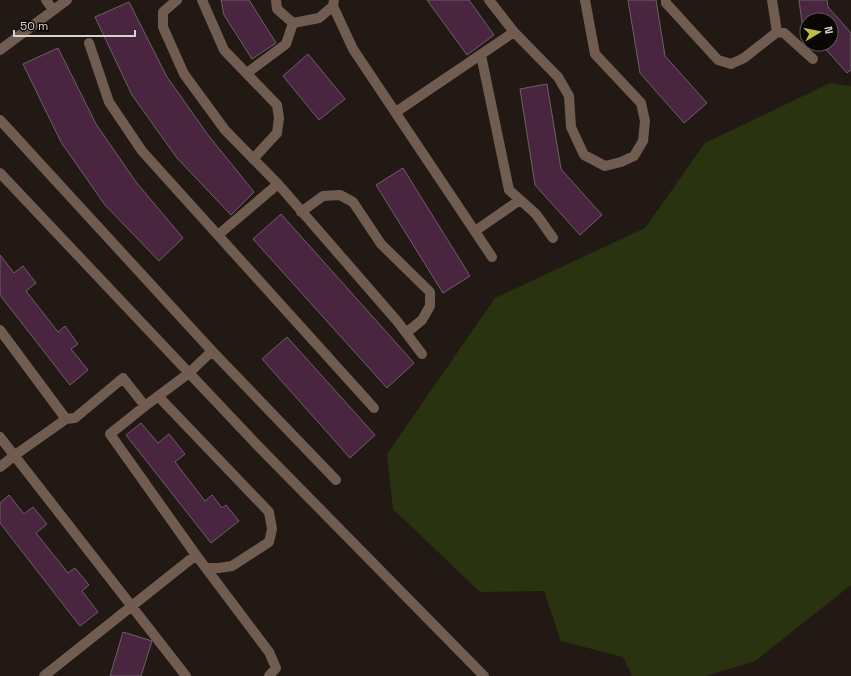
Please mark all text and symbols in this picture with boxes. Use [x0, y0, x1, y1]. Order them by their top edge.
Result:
scale bar [14, 12, 135, 38]
north arrow [799, 12, 839, 52]
text: 50 m [20, 18, 48, 34]
text: N [821, 25, 836, 35]

